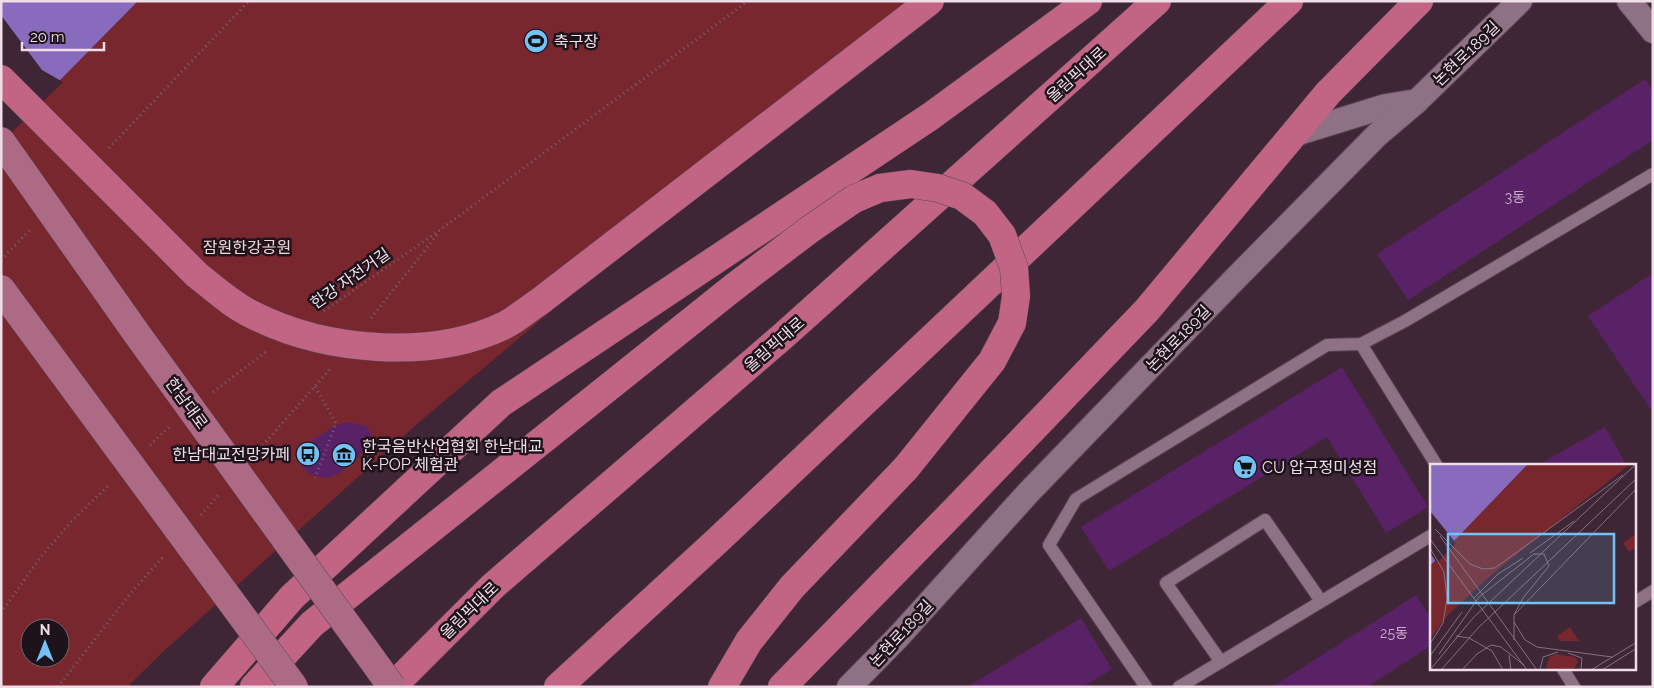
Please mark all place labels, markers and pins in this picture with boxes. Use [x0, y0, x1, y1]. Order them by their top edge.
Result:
sports icon: 축구장 [523, 28, 549, 54]
place label: 축구장 [554, 32, 598, 51]
place label: 한국음반산업협회 한남대교 K-POP 체험관 [362, 437, 543, 474]
bus stop icon: 한남대교전망카페 [295, 441, 321, 467]
museum icon: 한국음반산업협회 한남대교 K-POP 체험관 [331, 442, 357, 468]
place label: 한남대교전망카페 [172, 445, 290, 464]
supermarket icon: CU 압구정미성점 [1232, 454, 1258, 480]
place label: CU 압구정미성점 [1262, 458, 1377, 477]

